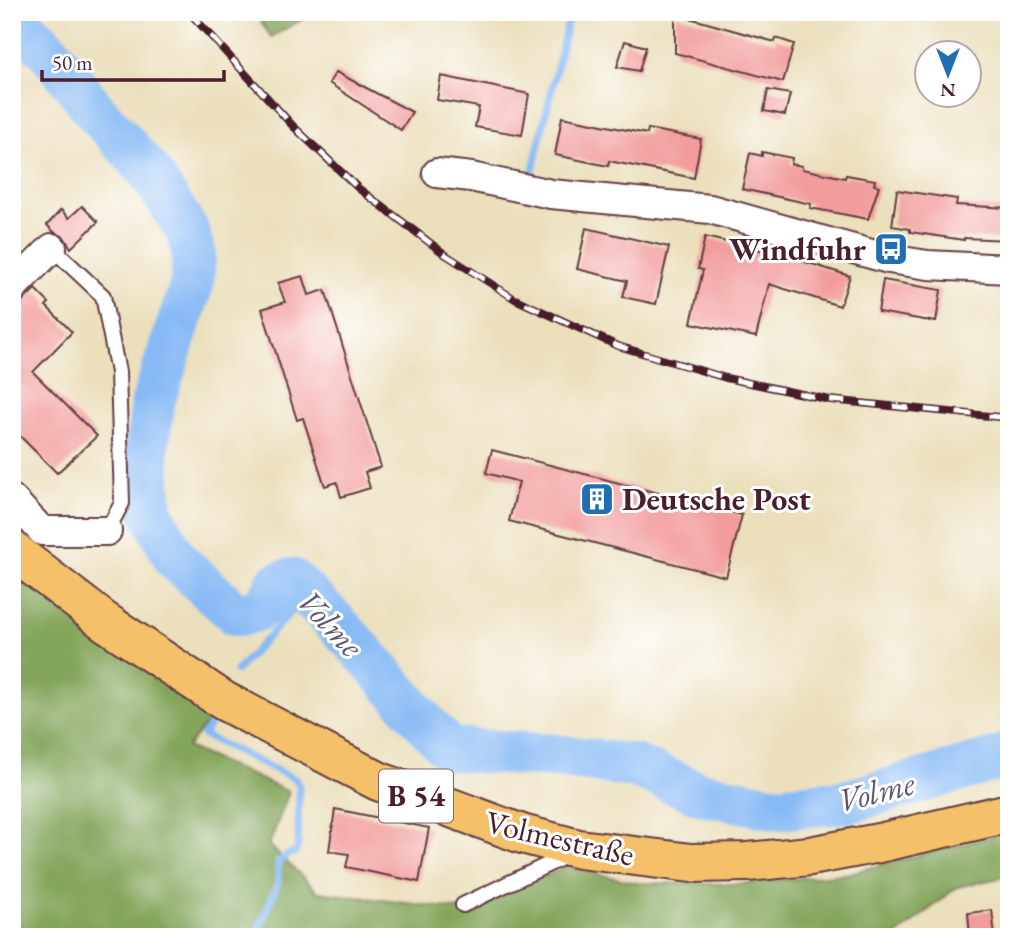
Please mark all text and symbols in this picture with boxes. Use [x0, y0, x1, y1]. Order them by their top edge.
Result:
scale bar [42, 38, 224, 82]
north arrow [912, 38, 982, 108]
text: 50 m [52, 49, 93, 76]
text: N [940, 78, 956, 103]
place label: Windfuhr [729, 228, 867, 270]
bus stop icon: Windfuhr [872, 230, 910, 268]
place label: Deutsche Post [622, 478, 811, 520]
building icon: Deutsche Post [578, 480, 616, 518]
water label: Volme [288, 580, 373, 667]
water label: Volme [833, 761, 920, 822]
road number: B 54 [379, 769, 453, 822]
street label: Volmestraße [482, 801, 638, 875]

